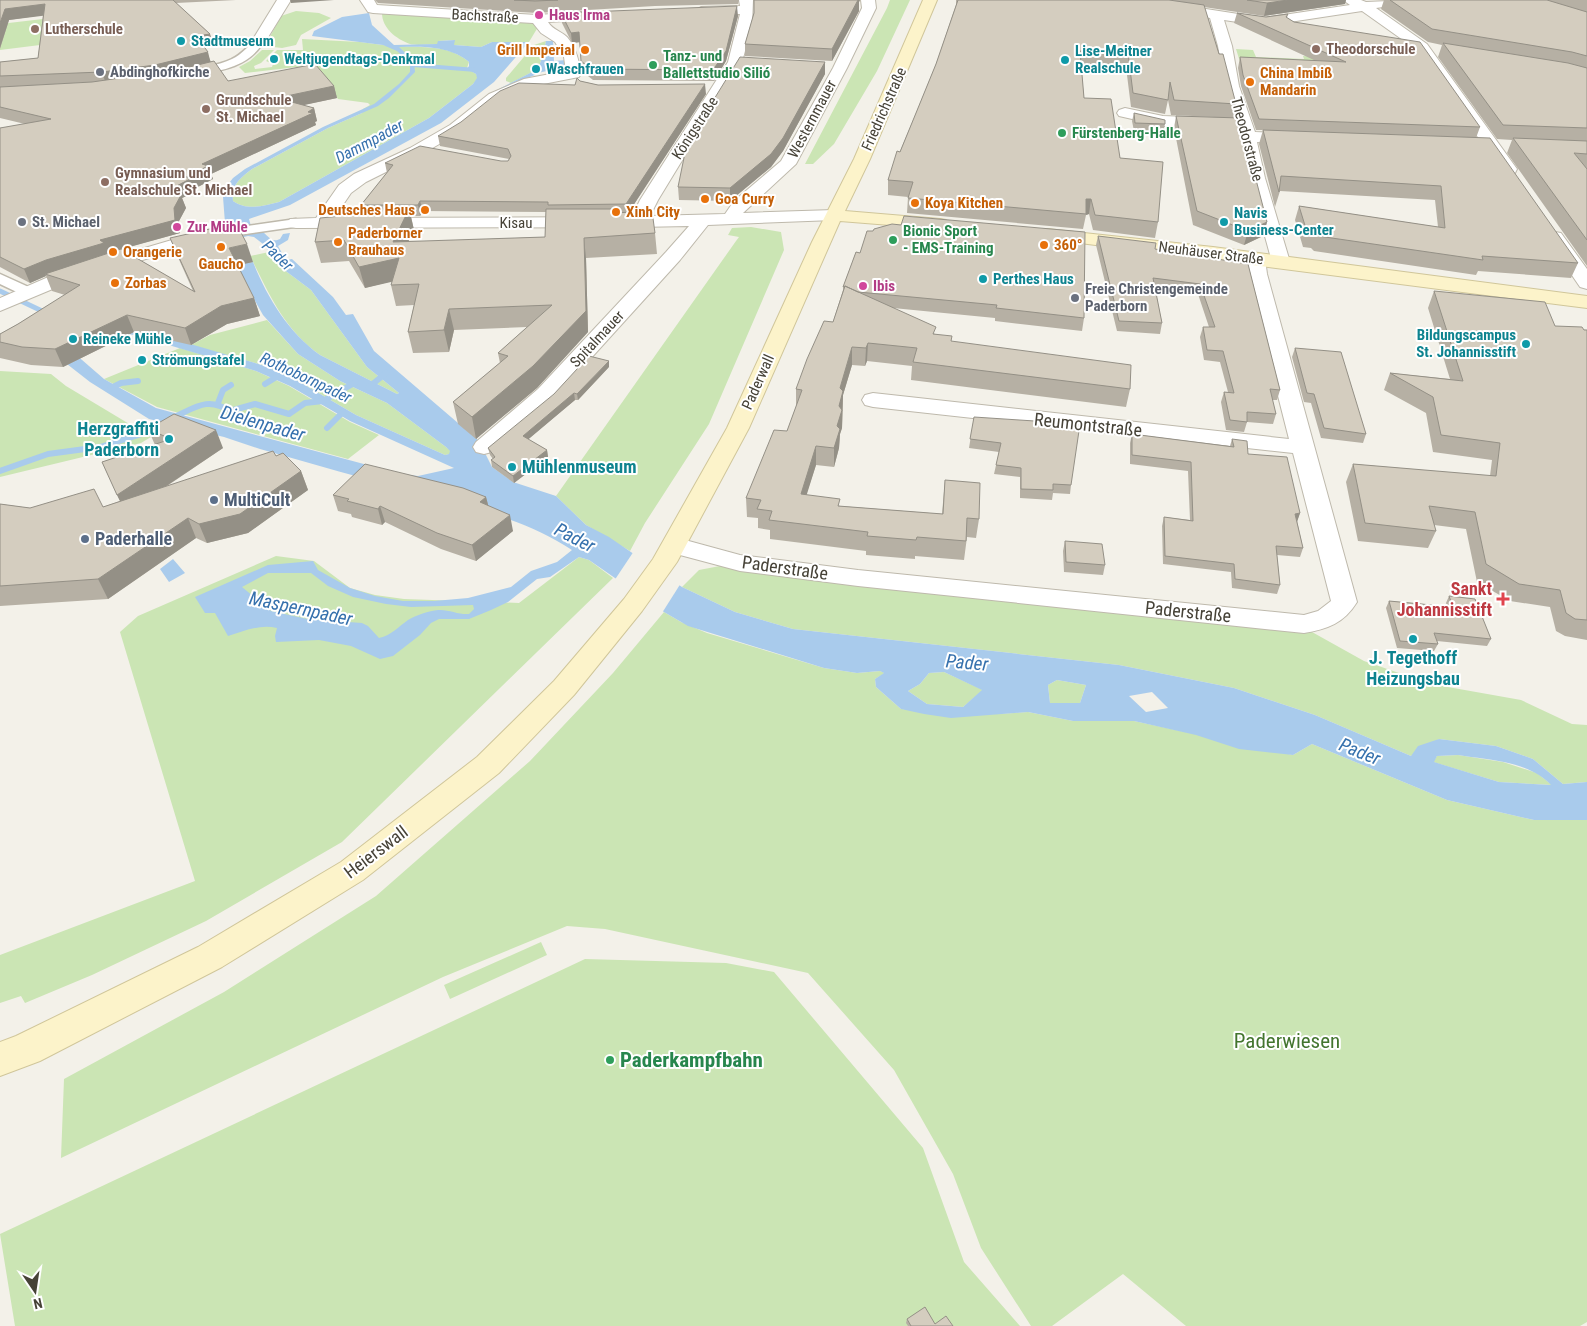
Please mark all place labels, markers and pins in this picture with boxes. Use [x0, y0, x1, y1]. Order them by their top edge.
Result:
place label: Haus Irma [549, 6, 610, 24]
marker: Haus Irma [533, 9, 545, 21]
place label: Lutherschule [45, 20, 123, 38]
marker: Lutherschule [29, 23, 41, 35]
place label: Stadtmuseum [191, 32, 274, 50]
marker: Stadtmuseum [175, 35, 187, 47]
place label: Theodorschule [1326, 40, 1415, 58]
place label: Grill Imperial [497, 41, 575, 59]
place label: Lise-Meitner Realschule [1075, 42, 1152, 77]
marker: Theodorschule [1310, 43, 1322, 55]
marker: Grill Imperial [579, 44, 591, 56]
place label: Tanz- und Ballettstudio Silió [663, 47, 770, 82]
place label: Weltjugendtags-Denkmal [284, 50, 435, 68]
marker: Weltjugendtags-Denkmal [268, 53, 280, 65]
marker: Lise-Meitner Realschule [1059, 54, 1071, 66]
marker: Tanz- und Ballettstudio Silió [647, 59, 659, 71]
place label: Waschfrauen [546, 60, 624, 78]
place label: Abdinghofkirche [110, 63, 210, 81]
marker: Waschfrauen [530, 63, 542, 75]
place label: China Imbiß Mandarin [1260, 64, 1332, 99]
marker: Abdinghofkirche [94, 66, 106, 78]
marker: China Imbiß Mandarin [1244, 76, 1256, 88]
place label: Grundschule St. Michael [216, 91, 291, 126]
marker: Grundschule St. Michael [200, 103, 212, 115]
place label: Fürstenberg-Halle [1072, 124, 1181, 142]
marker: Fürstenberg-Halle [1056, 127, 1068, 139]
place label: Gymnasium und Realschule St. Michael [115, 164, 252, 199]
marker: Gymnasium und Realschule St. Michael [99, 176, 111, 188]
place label: Goa Curry [715, 190, 775, 208]
marker: Goa Curry [699, 193, 711, 205]
place label: Koya Kitchen [925, 194, 1003, 212]
marker: Koya Kitchen [909, 197, 921, 209]
place label: Deutsches Haus [318, 201, 415, 219]
place label: Xinh City [626, 203, 680, 221]
marker: Deutsches Haus [419, 204, 431, 216]
place label: Navis Business-Center [1234, 204, 1334, 239]
marker: Xinh City [610, 206, 622, 218]
place label: St. Michael [32, 213, 100, 231]
marker: St. Michael [16, 216, 28, 228]
marker: Navis Business-Center [1218, 216, 1230, 228]
place label: Zur Mühle [187, 218, 248, 236]
marker: Zur Mühle [171, 221, 183, 233]
place label: Bionic Sport - EMS-Training [903, 222, 993, 257]
place label: Paderborner Brauhaus [348, 224, 423, 259]
marker: Bionic Sport - EMS-Training [887, 234, 899, 246]
marker: Paderborner Brauhaus [332, 236, 344, 248]
place label: 360° [1054, 236, 1083, 254]
marker: 360° [1038, 239, 1050, 251]
marker: Gaucho [215, 241, 227, 253]
place label: Orangerie [123, 243, 182, 261]
marker: Orangerie [107, 246, 119, 258]
place label: Gaucho [199, 255, 243, 273]
place label: Perthes Haus [993, 270, 1074, 288]
marker: Perthes Haus [977, 273, 989, 285]
place label: Zorbas [125, 274, 167, 292]
marker: Zorbas [109, 277, 121, 289]
place label: Ibis [873, 277, 895, 295]
marker: Ibis [857, 280, 869, 292]
place label: Freie Christengemeinde Paderborn [1085, 280, 1228, 315]
marker: Freie Christengemeinde Paderborn [1069, 292, 1081, 304]
place label: Bildungscampus St. Johannisstift [1416, 326, 1516, 361]
place label: Reineke Mühle [83, 330, 172, 348]
marker: Reineke Mühle [67, 333, 79, 345]
marker: Bildungscampus St. Johannisstift [1520, 338, 1532, 350]
place label: Strömungstafel [152, 351, 244, 369]
marker: Strömungstafel [136, 354, 148, 366]
place label: Herzgraffiti Paderborn [77, 418, 159, 460]
marker: Herzgraffiti Paderborn [163, 433, 175, 445]
place label: Mühlenmuseum [522, 456, 637, 477]
marker: Mühlenmuseum [506, 461, 518, 473]
place label: MultiCult [224, 489, 291, 510]
marker: MultiCult [208, 494, 220, 506]
place label: Paderhalle [95, 528, 173, 549]
marker: Paderhalle [79, 533, 91, 545]
place label: Sankt Johannisstift [1397, 578, 1492, 620]
marker: Sankt Johannisstift [1496, 592, 1510, 606]
marker: J. Tegethoff Heizungsbau [1407, 633, 1419, 645]
place label: J. Tegethoff Heizungsbau [1366, 647, 1460, 689]
place label: Paderkampfbahn [620, 1048, 763, 1072]
marker: Paderkampfbahn [604, 1054, 616, 1066]

